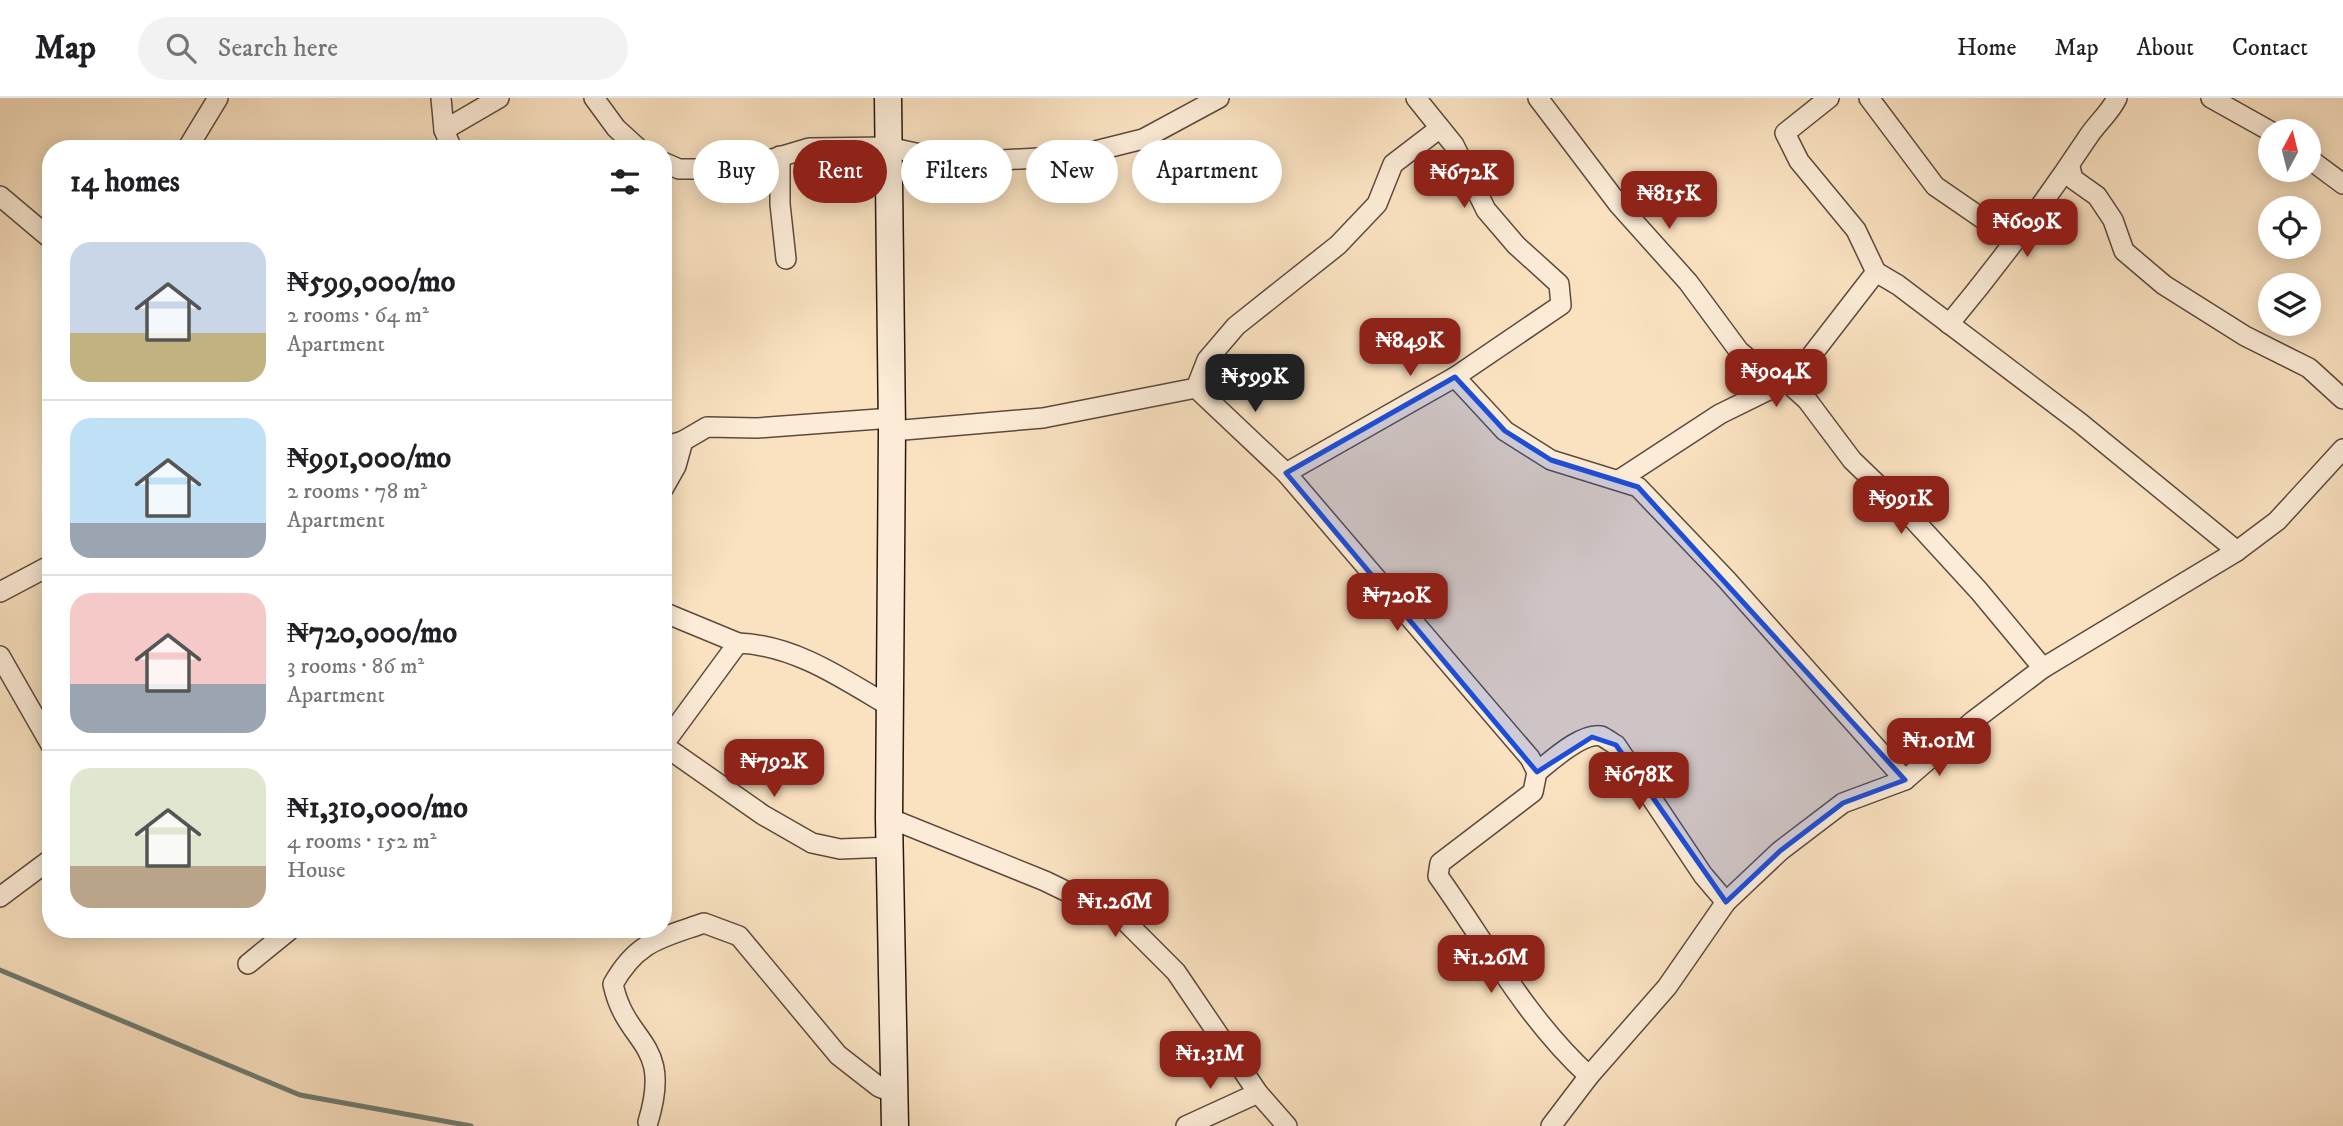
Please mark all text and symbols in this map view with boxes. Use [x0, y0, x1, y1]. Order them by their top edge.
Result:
search box [138, 17, 628, 80]
text: Map [35, 28, 96, 69]
icon: search [162, 29, 200, 67]
text: Search here [218, 32, 338, 65]
text: Home [1957, 33, 2016, 63]
text: Map [2054, 33, 2099, 63]
text: About [2137, 33, 2194, 63]
text: Contact [2232, 33, 2308, 63]
north arrow [2258, 119, 2320, 182]
map controls [2258, 119, 2321, 336]
chip: Buy [693, 140, 779, 203]
chip: Rent [793, 140, 887, 203]
chip: Filters [901, 140, 1012, 203]
chip: New [1026, 140, 1118, 203]
chip: Apartment [1132, 140, 1282, 203]
pin: ₦672K [1415, 150, 1513, 210]
text: ₦672K [1430, 158, 1498, 187]
icon: filters [606, 163, 644, 201]
text: 14 homes [70, 164, 180, 201]
pin: ₦815K [1620, 172, 1718, 231]
text: ₦815K [1637, 179, 1701, 208]
button: locate [2258, 196, 2321, 259]
pin: ₦609K [1978, 200, 2076, 259]
text: ₦609K [1993, 207, 2061, 236]
text: ₦599,000/mo [287, 264, 455, 301]
icon: home [126, 270, 210, 354]
button: layers [2258, 273, 2321, 336]
text: 2 rooms · 64 m² [287, 301, 429, 330]
pin: ₦849K [1361, 318, 1459, 378]
text: ₦849K [1376, 326, 1445, 355]
text: Apartment [287, 330, 385, 359]
pin: ₦904K [1727, 350, 1825, 409]
pin: ₦599K [1206, 354, 1304, 414]
text: ₦904K [1741, 357, 1811, 386]
text: ₦599K [1221, 362, 1289, 391]
text: ₦991,000/mo [287, 440, 451, 477]
icon: home [126, 446, 210, 530]
pin: ₦991K [1852, 476, 1950, 536]
text: 2 rooms · 78 m² [287, 477, 427, 506]
text: ₦991K [1869, 484, 1933, 513]
text: Apartment [287, 506, 385, 535]
pin: ₦720K [1348, 574, 1446, 633]
text: ₦720K [1363, 581, 1431, 610]
text: ₦720,000/mo [287, 615, 457, 652]
icon: home [126, 621, 210, 705]
text: 3 rooms · 86 m² [287, 652, 424, 681]
text: Apartment [287, 681, 385, 710]
pin: ₦1.01M [1882, 718, 1996, 778]
text: ₦1.01M [1903, 726, 1975, 755]
pin: ₦792K [725, 740, 823, 799]
text: ₦792K [740, 747, 808, 776]
pin: ₦678K [1590, 752, 1688, 812]
text: ₦678K [1605, 760, 1673, 789]
text: ₦1,310,000/mo [287, 790, 468, 827]
icon: home [126, 796, 210, 880]
text: 4 rooms · 152 m² [287, 827, 436, 856]
text: House [287, 856, 345, 885]
pin: ₦1.26M [1058, 880, 1172, 939]
text: ₦1.26M [1078, 887, 1152, 916]
pin: ₦1.26M [1434, 936, 1548, 995]
text: ₦1.26M [1454, 943, 1528, 972]
pin: ₦1.31M [1153, 1032, 1267, 1091]
text: ₦1.31M [1176, 1039, 1244, 1068]

